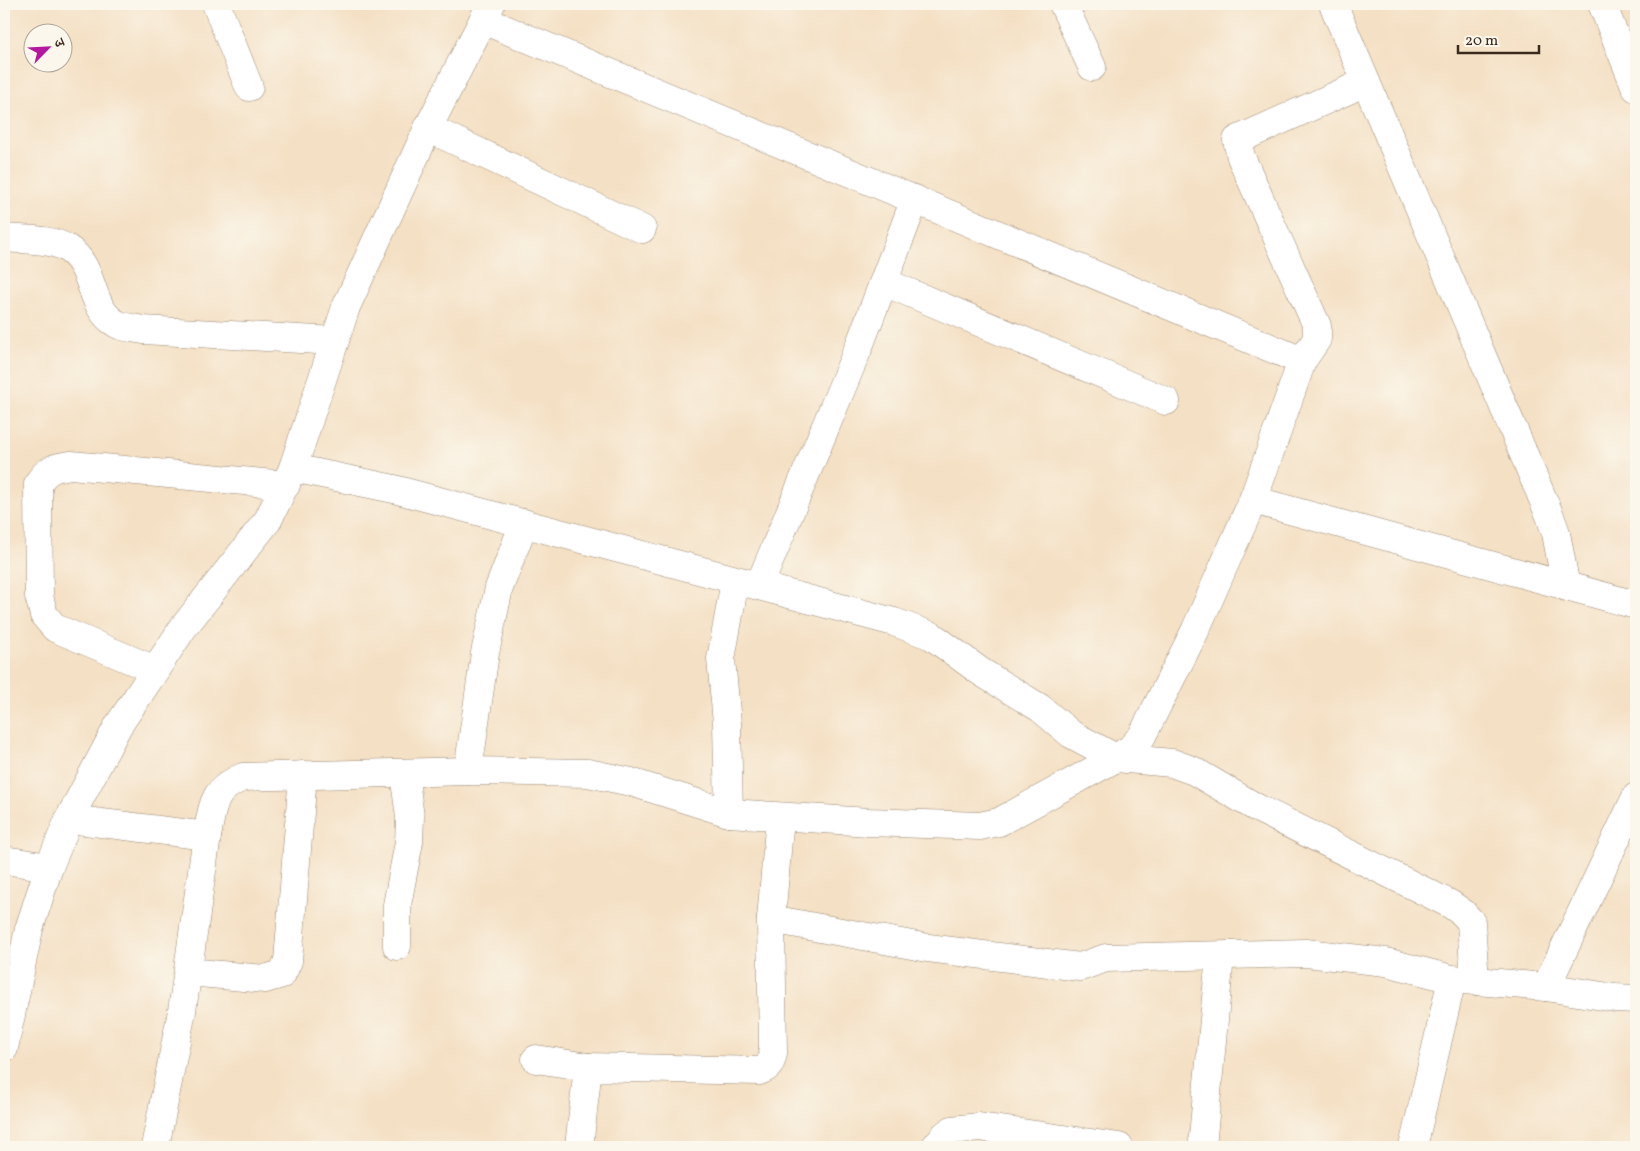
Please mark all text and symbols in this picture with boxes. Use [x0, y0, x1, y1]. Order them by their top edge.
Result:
north arrow [22, 22, 72, 72]
scale bar [1458, 22, 1539, 54]
text: 20 m [1465, 31, 1498, 52]
text: उ [48, 35, 69, 51]

